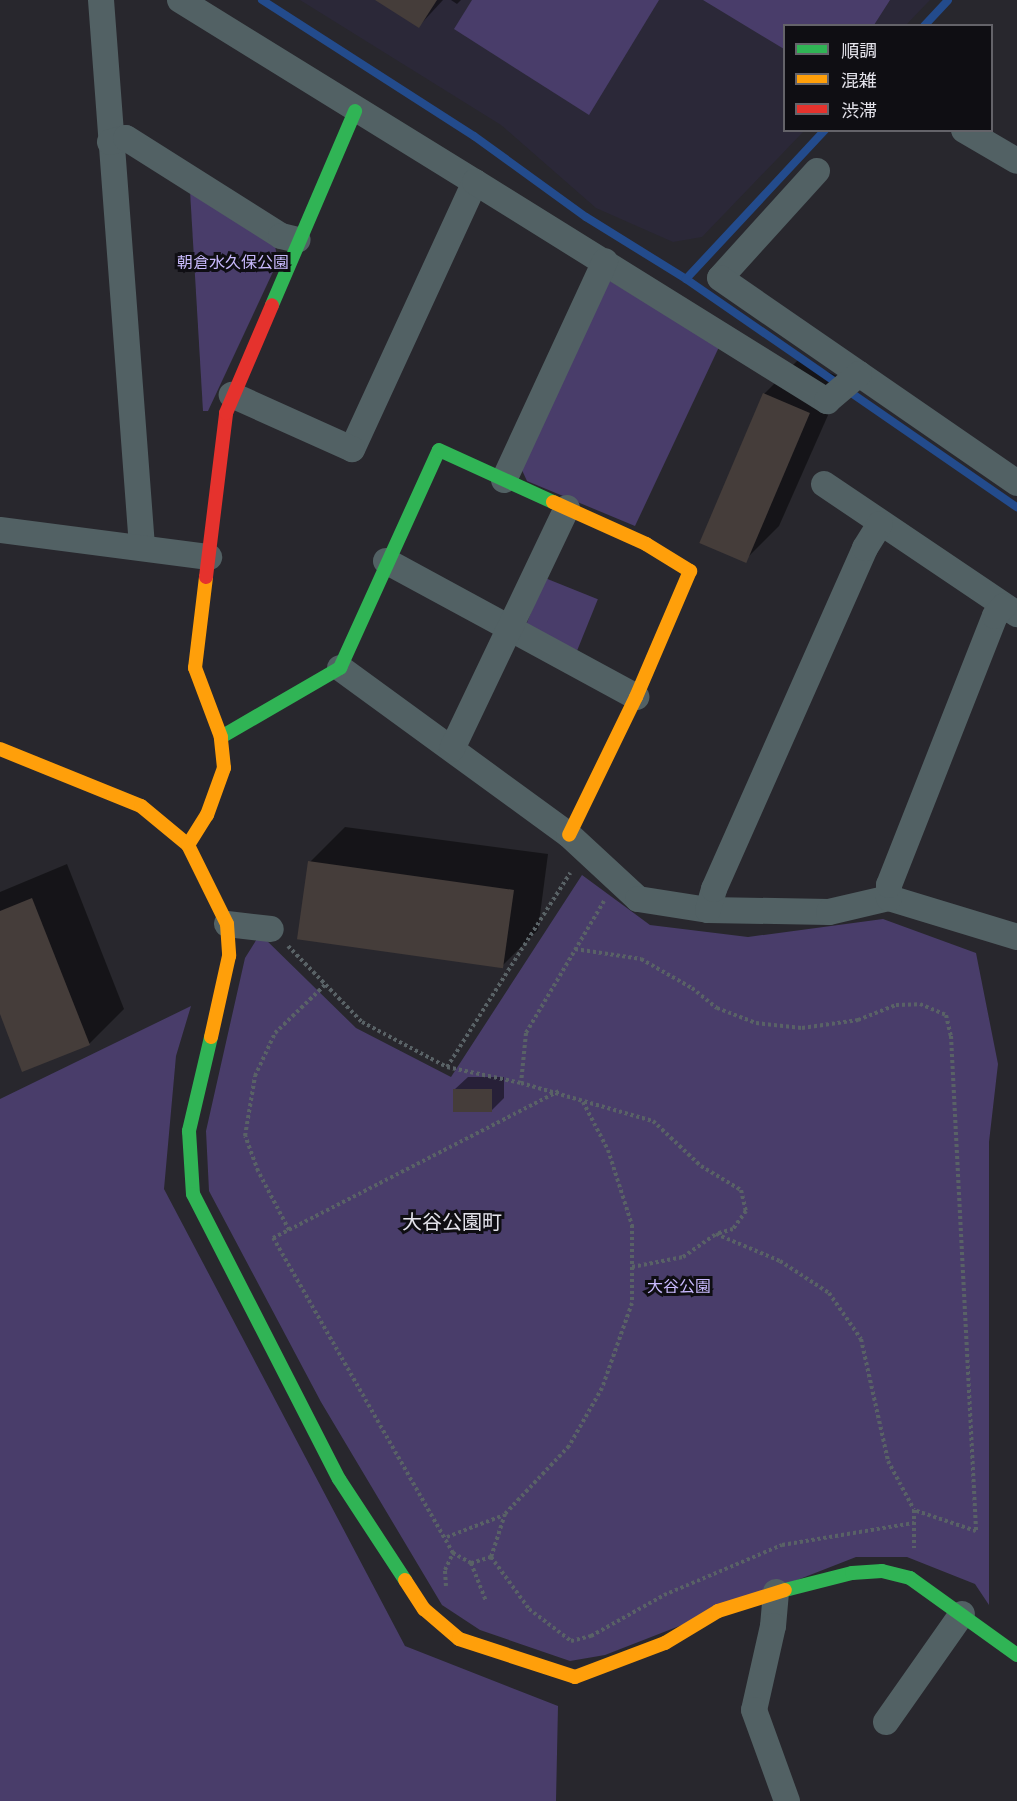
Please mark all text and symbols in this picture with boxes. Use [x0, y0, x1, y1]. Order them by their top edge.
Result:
legend [783, 24, 993, 132]
text: 順調 [841, 40, 877, 61]
text: 混雑 [841, 70, 877, 91]
text: 渋滞 [841, 100, 877, 121]
park label: 朝倉水久保公園 [177, 253, 289, 273]
district label: 大谷公園町 [402, 1210, 502, 1234]
park label: 大谷公園 [647, 1277, 711, 1297]

